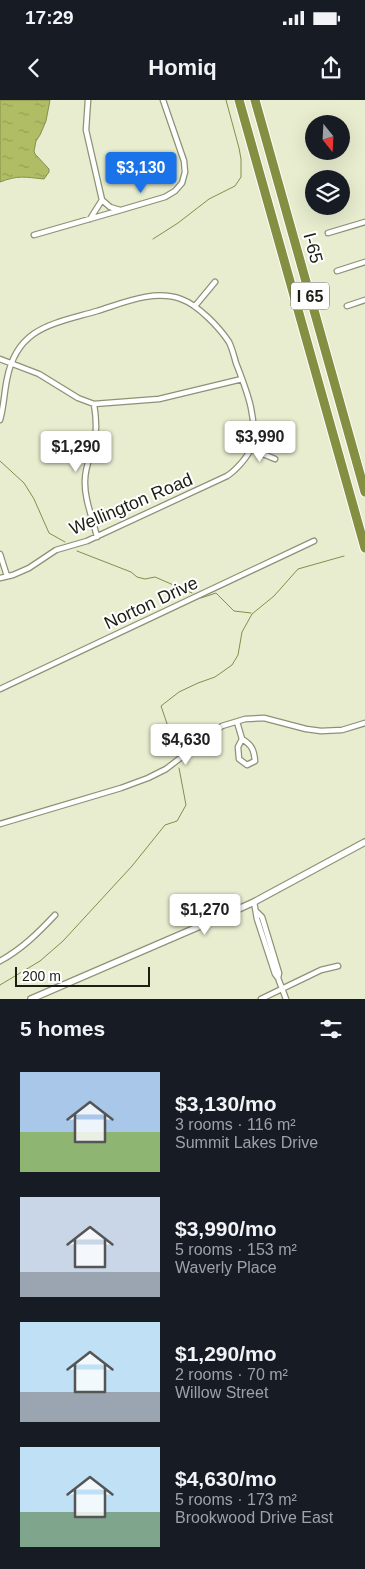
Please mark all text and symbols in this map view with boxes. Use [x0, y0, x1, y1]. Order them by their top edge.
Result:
text: 17:29 [25, 7, 74, 28]
icon: back [20, 54, 48, 82]
icon: share [317, 54, 345, 82]
text: Homiq [148, 55, 217, 80]
north arrow [305, 115, 350, 160]
map controls [305, 115, 350, 215]
pin: $3,130 [100, 152, 182, 194]
text: $3,130 [117, 159, 165, 176]
button: layers [305, 170, 350, 215]
street label: I-65 [299, 230, 327, 266]
road number: I 65 [291, 282, 329, 310]
pin: $3,990 [219, 420, 301, 463]
text: $3,990 [236, 428, 284, 445]
pin: $1,290 [35, 430, 117, 473]
text: $1,290 [52, 438, 100, 455]
street label: Wellington Road [66, 469, 196, 539]
street label: Norton Drive [101, 573, 201, 633]
pin: $4,630 [145, 724, 227, 766]
text: $4,630 [162, 731, 210, 748]
pin: $1,270 [164, 894, 246, 936]
text: $1,270 [181, 901, 229, 918]
scale bar [15, 964, 150, 987]
text: 200 m [22, 968, 61, 984]
icon: filters [317, 1015, 345, 1043]
text: 5 homes [20, 1017, 105, 1040]
icon: home [60, 1092, 120, 1152]
text: $3,130/mo [175, 1092, 277, 1115]
text: 3 rooms · 116 m² [175, 1116, 296, 1133]
text: Summit Lakes Drive [175, 1134, 318, 1151]
icon: home [60, 1217, 120, 1277]
text: $3,990/mo [175, 1217, 277, 1240]
text: 5 rooms · 153 m² [175, 1241, 297, 1258]
text: Waverly Place [175, 1259, 277, 1276]
icon: home [60, 1342, 120, 1402]
text: $1,290/mo [175, 1342, 277, 1365]
text: 2 rooms · 70 m² [175, 1366, 288, 1383]
text: Willow Street [175, 1384, 268, 1401]
icon: home [60, 1467, 120, 1527]
text: $4,630/mo [175, 1467, 277, 1490]
text: 5 rooms · 173 m² [175, 1491, 297, 1508]
text: Brookwood Drive East [175, 1509, 333, 1526]

